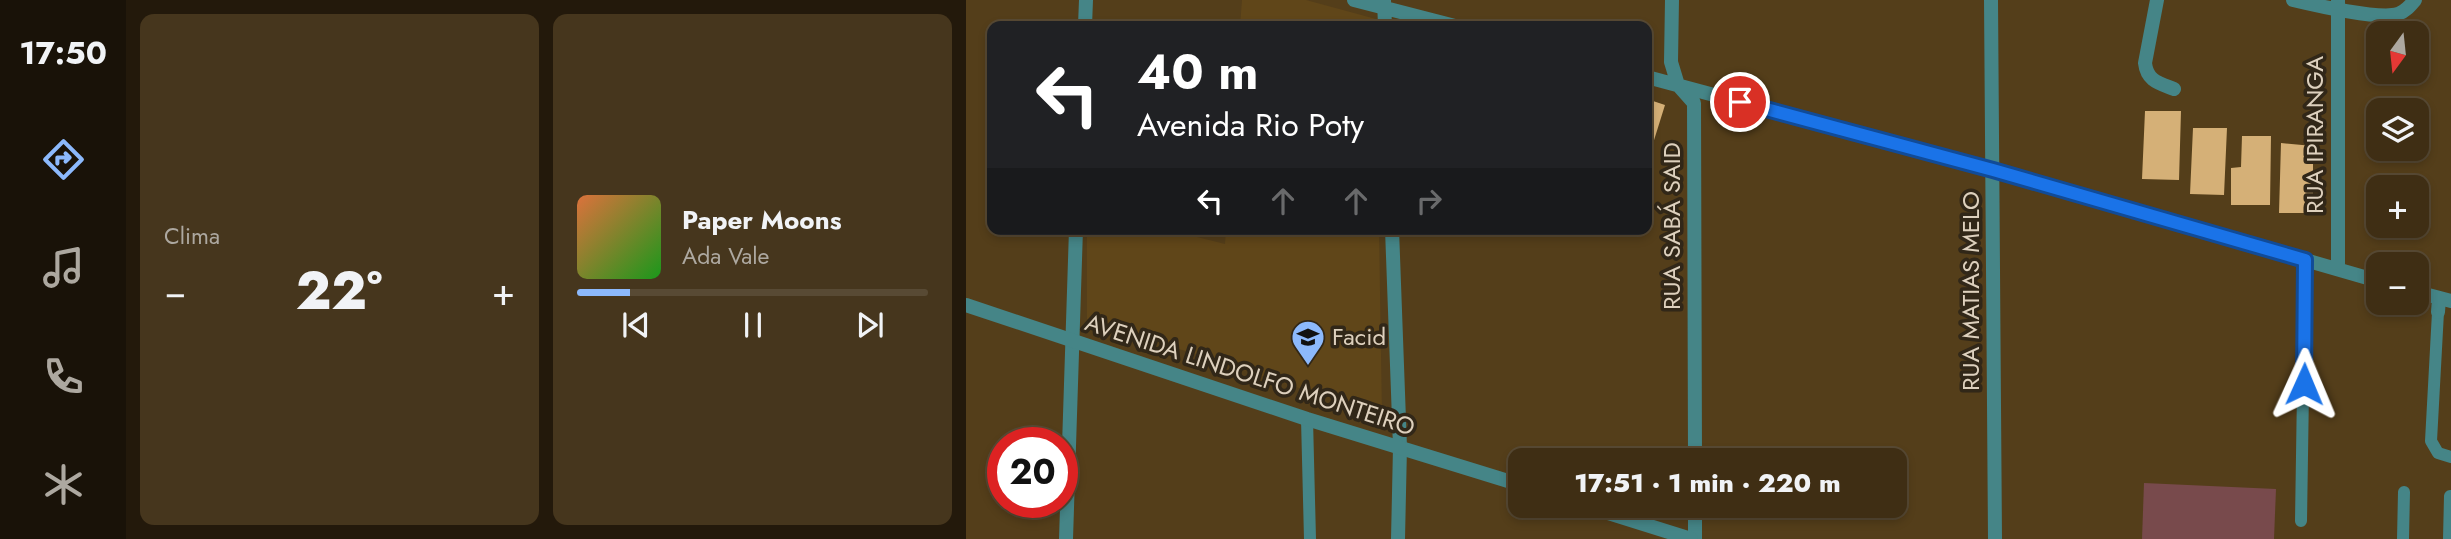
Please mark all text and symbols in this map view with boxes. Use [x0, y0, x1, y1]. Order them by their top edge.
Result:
north arrow [2366, 21, 2429, 84]
map controls [2366, 21, 2429, 315]
text: 17:50 [19, 30, 107, 76]
text: 40 m [1137, 37, 1259, 107]
icon: left [1022, 49, 1113, 140]
street label: RUA IPIRANGA [2297, 56, 2332, 214]
pin [1710, 72, 1770, 132]
icon: arrive [1721, 83, 1759, 121]
button: layers [2366, 98, 2429, 161]
text: Avenida Rio Poty [1137, 102, 1364, 148]
icon: directions [39, 135, 88, 184]
street label: RUA SABÁ SAID [1654, 142, 1689, 310]
button: + [2366, 175, 2429, 238]
icon: left [1191, 182, 1229, 220]
icon: ahead [1264, 182, 1302, 220]
icon: ahead [1337, 182, 1375, 220]
icon: right [1410, 182, 1448, 220]
street label: RUA MATIAS MELO [1953, 191, 1988, 391]
text: Paper Moons [682, 201, 842, 239]
text: Clima [164, 219, 220, 253]
text: Ada Vale [682, 239, 769, 273]
icon: music [39, 243, 88, 292]
button: − [2366, 252, 2429, 315]
text: 22° [296, 253, 382, 329]
text: − [164, 264, 186, 319]
text: + [492, 264, 515, 319]
street label: AVENIDA LINDOLFO MONTEIRO [1081, 305, 1420, 444]
icon: previous [617, 306, 655, 344]
icon: pause [734, 306, 772, 344]
icon: next [851, 306, 889, 344]
school or university icon: Facid [1289, 318, 1327, 367]
place label: Facid [1332, 319, 1386, 354]
position arrow [2267, 347, 2341, 421]
icon: phone [39, 352, 88, 401]
speed limit sign: 20 [987, 427, 1078, 518]
icon: climate [39, 460, 88, 509]
text: 17:51 · 1 min · 220 m [1574, 464, 1841, 502]

